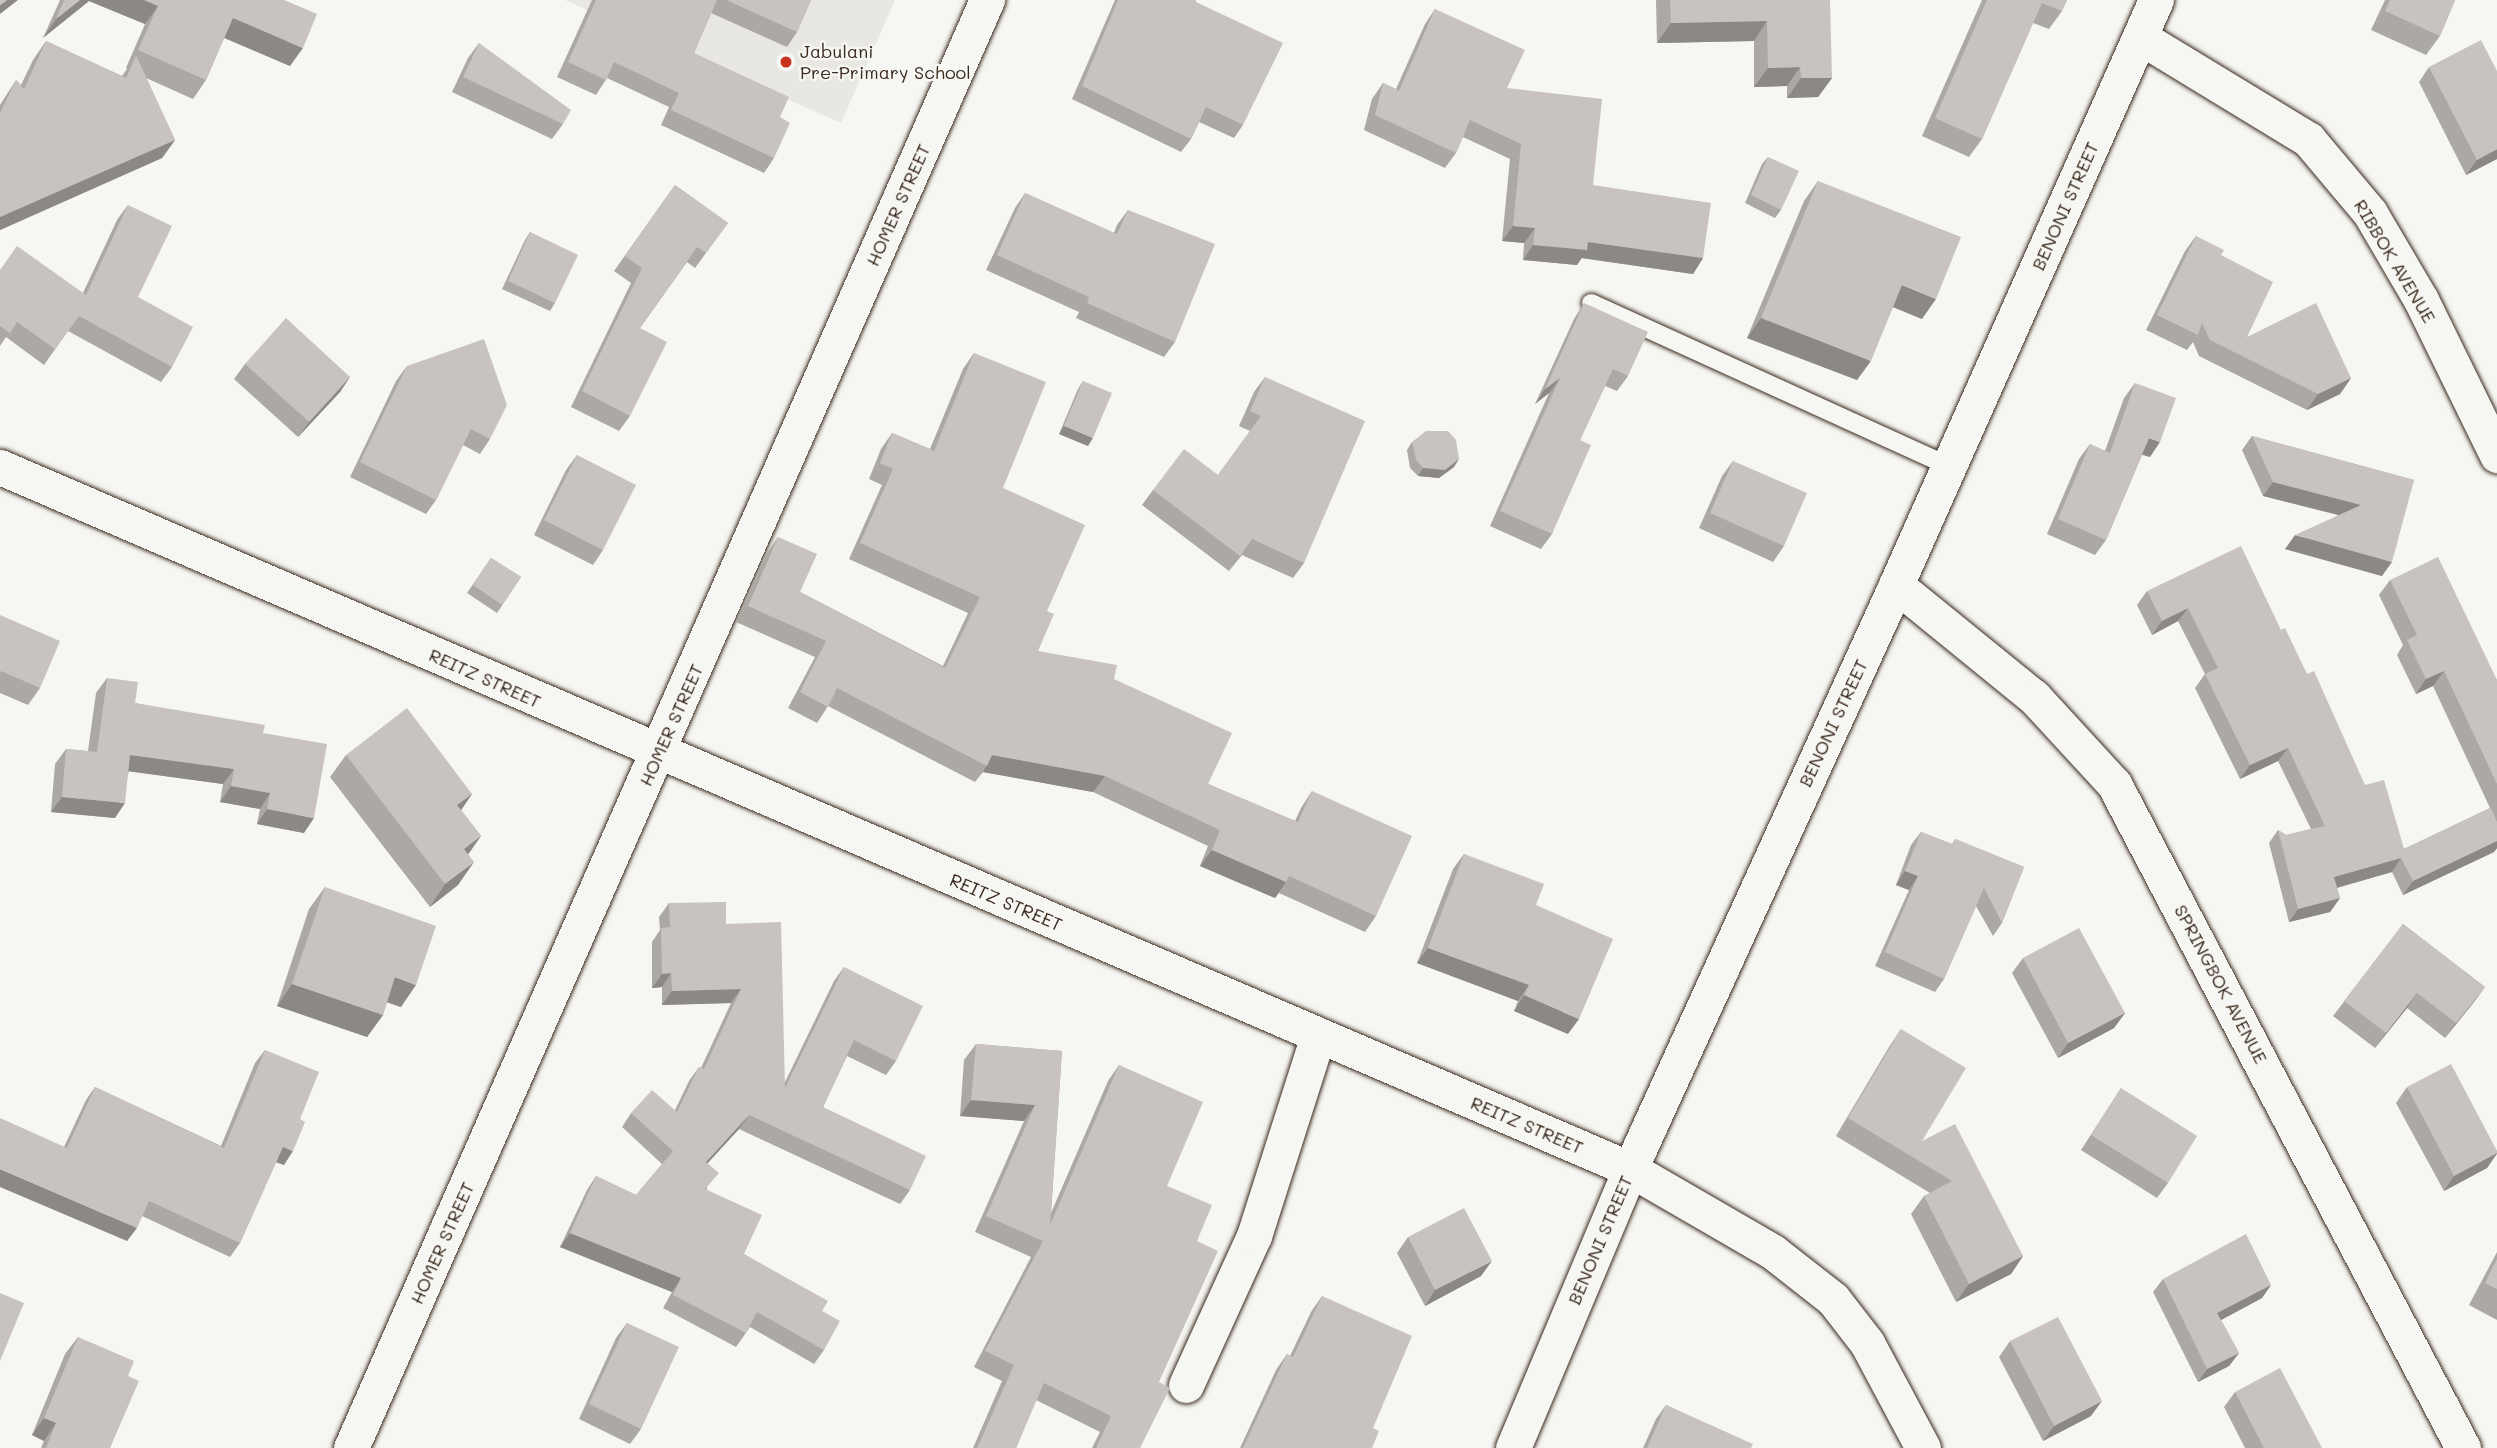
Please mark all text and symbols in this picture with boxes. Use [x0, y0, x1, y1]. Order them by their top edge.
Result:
place label: Jabulani Pre-Primary School [800, 41, 971, 84]
marker: Jabulani Pre-Primary School [778, 54, 794, 70]
street label: BENONI STREET [2027, 138, 2103, 274]
street label: HOMER STREET [861, 141, 935, 269]
street label: RIBBOK AVENUE [2350, 195, 2440, 327]
street label: REITZ STREET [426, 644, 544, 712]
street label: BENONI STREET [1794, 656, 1872, 790]
street label: HOMER STREET [634, 661, 708, 789]
street label: REITZ STREET [947, 869, 1065, 935]
street label: SPRINGBOK AVENUE [2170, 901, 2272, 1067]
street label: REITZ STREET [1468, 1092, 1586, 1158]
street label: BENONI STREET [1563, 1172, 1637, 1308]
street label: HOMER STREET [405, 1179, 479, 1307]

